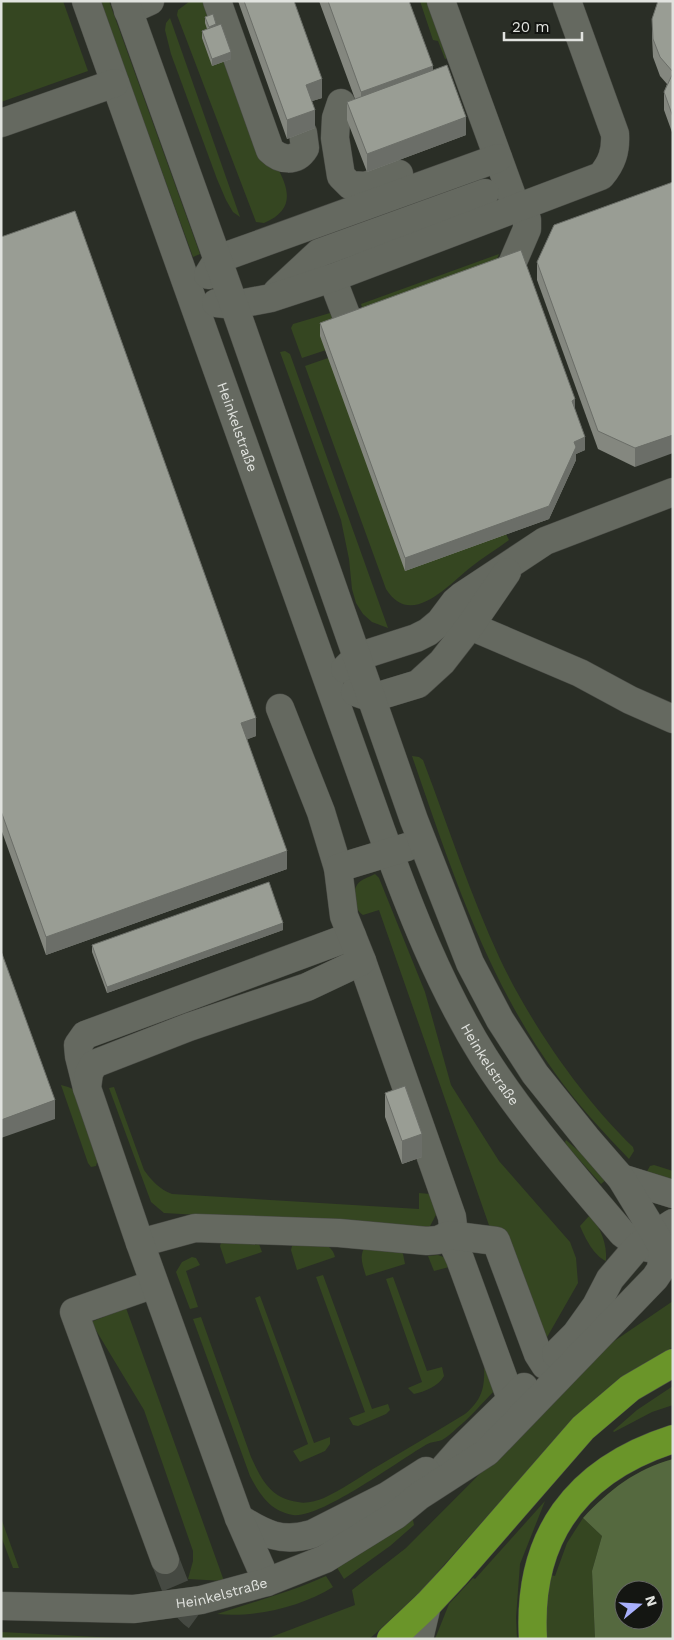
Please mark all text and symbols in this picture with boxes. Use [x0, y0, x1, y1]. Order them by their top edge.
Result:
scale bar [504, 10, 582, 42]
text: 20 m [512, 18, 550, 36]
street label: Heinkelstraße [214, 380, 261, 474]
street label: Heinkelstraße [458, 1021, 522, 1108]
street label: Heinkelstraße [174, 1574, 269, 1611]
north arrow [614, 1580, 664, 1630]
text: N [642, 1594, 661, 1608]

